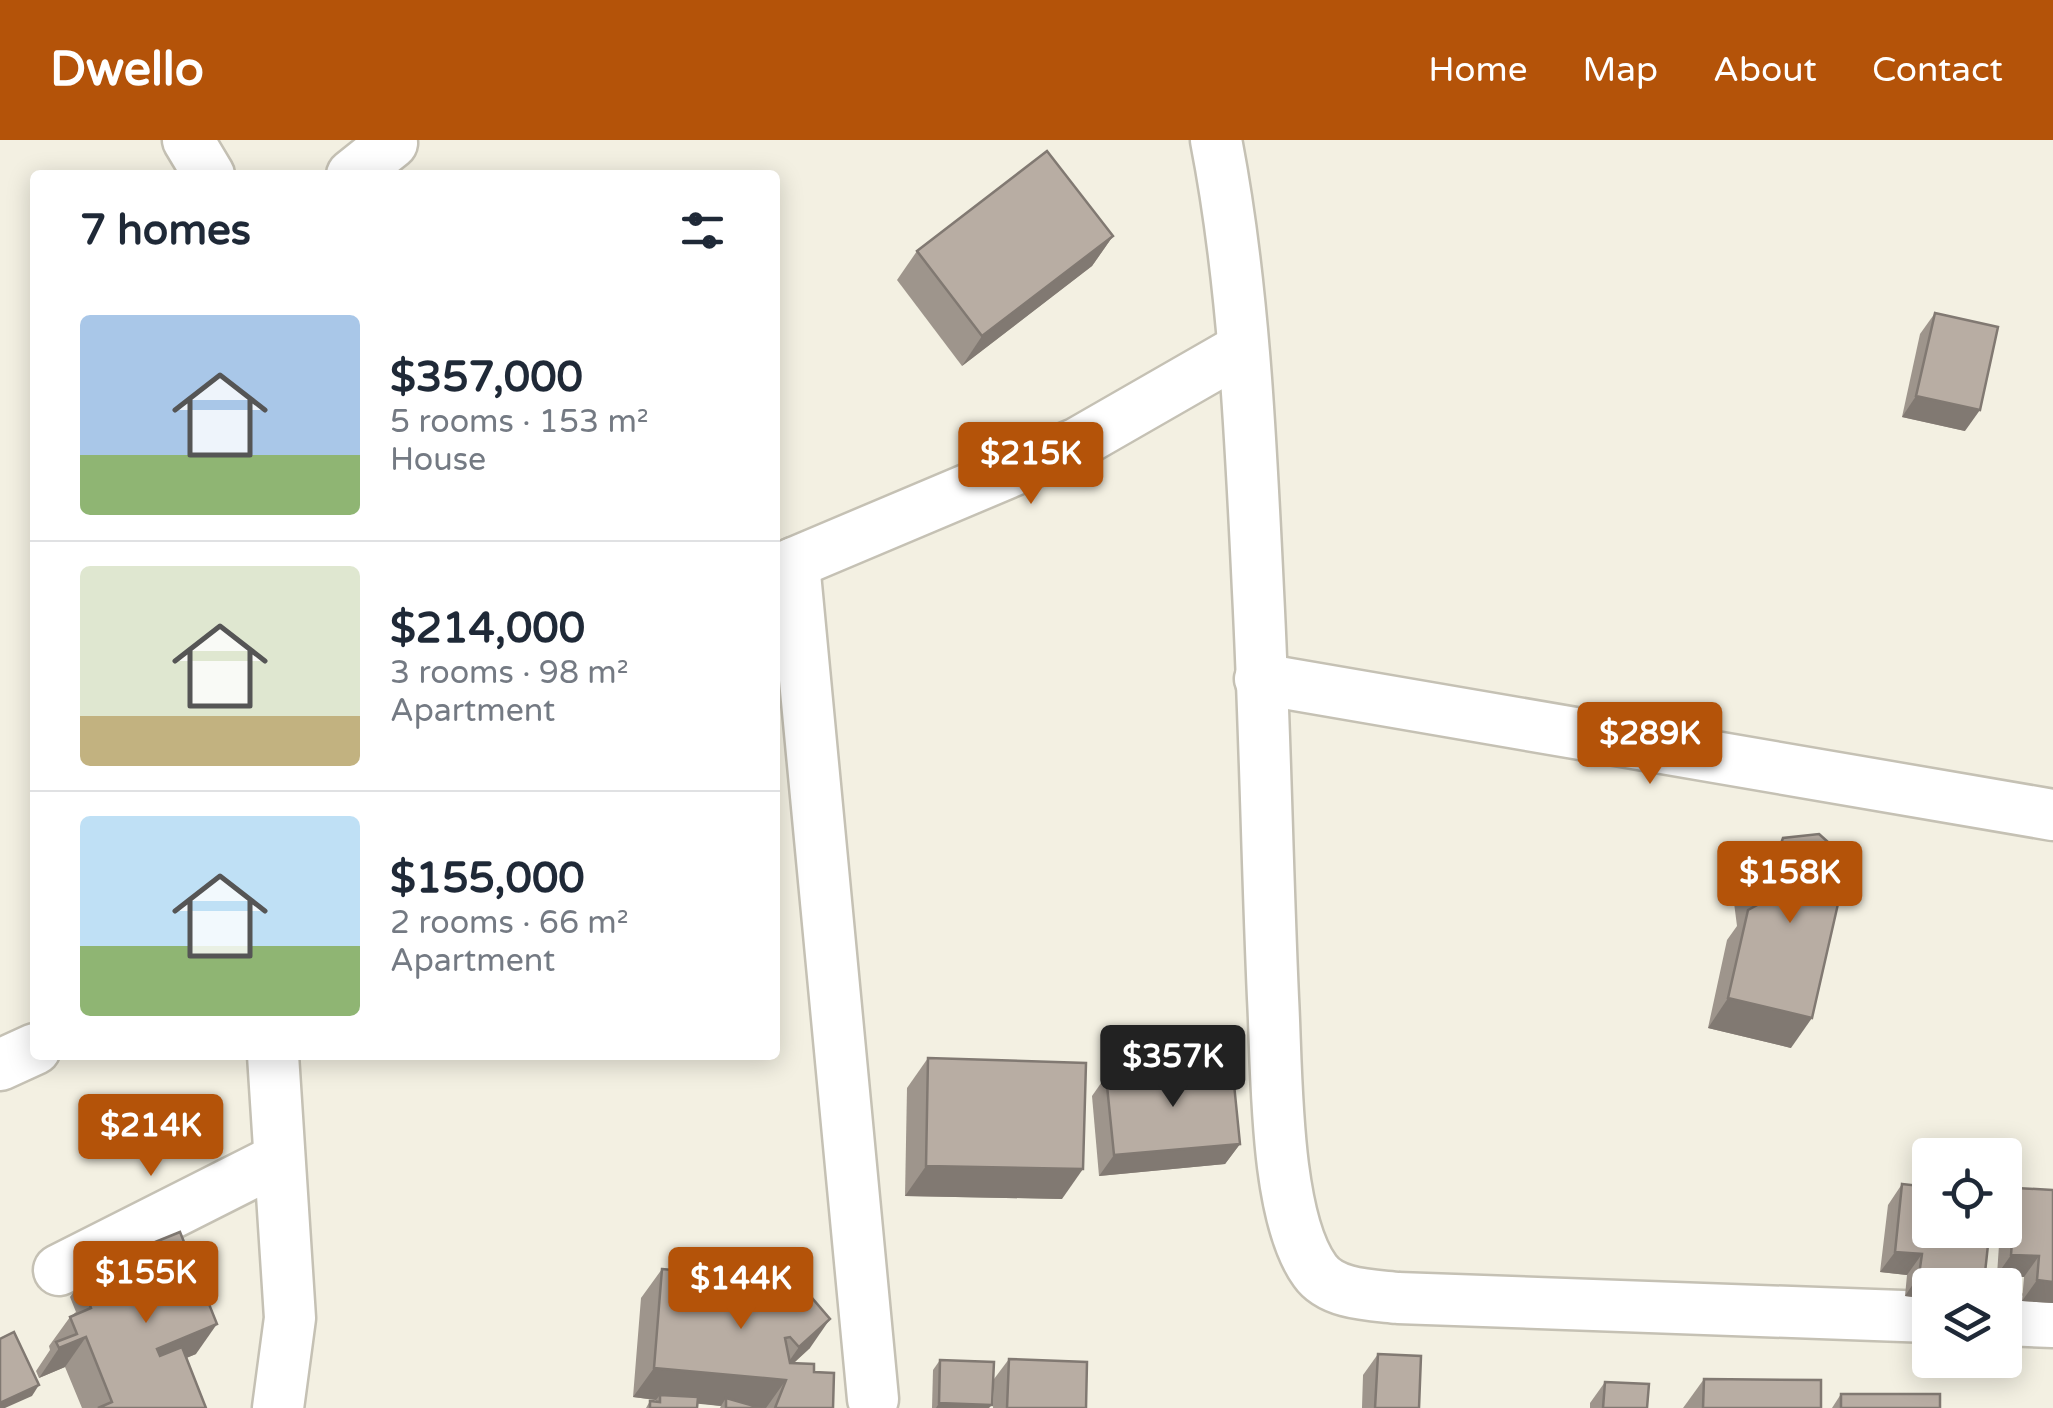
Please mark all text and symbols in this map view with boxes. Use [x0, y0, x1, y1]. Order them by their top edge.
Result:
text: Dwello [50, 41, 204, 99]
text: Home [1428, 49, 1527, 91]
text: Map [1582, 49, 1658, 91]
text: About [1713, 49, 1817, 91]
text: Contact [1872, 49, 2003, 91]
icon: filters [675, 203, 730, 258]
text: 7 homes [80, 205, 251, 256]
text: $357,000 [390, 352, 583, 403]
icon: home [160, 355, 280, 475]
text: 5 rooms · 153 m² [390, 403, 649, 441]
pin: $215K [961, 422, 1101, 507]
text: $215K [980, 435, 1082, 473]
text: House [390, 441, 486, 479]
text: $214,000 [390, 603, 585, 654]
icon: home [160, 606, 280, 726]
text: 3 rooms · 98 m² [390, 654, 629, 692]
text: Apartment [390, 692, 555, 730]
pin: $289K [1580, 702, 1720, 787]
text: $289K [1599, 715, 1701, 753]
pin: $158K [1720, 841, 1860, 926]
text: $155,000 [390, 853, 585, 904]
text: $158K [1739, 854, 1841, 892]
icon: home [160, 856, 280, 976]
text: 2 rooms · 66 m² [390, 904, 629, 942]
text: Apartment [390, 942, 555, 980]
pin: $357K [1103, 1025, 1243, 1110]
text: $357K [1122, 1038, 1224, 1076]
pin: $214K [81, 1094, 221, 1179]
text: $214K [100, 1107, 202, 1145]
map controls [1912, 1138, 2022, 1378]
button: locate [1912, 1138, 2022, 1248]
pin: $155K [76, 1241, 216, 1326]
pin: $144K [671, 1247, 811, 1332]
text: $155K [95, 1254, 197, 1292]
text: $144K [690, 1260, 792, 1298]
button: layers [1912, 1268, 2022, 1378]

